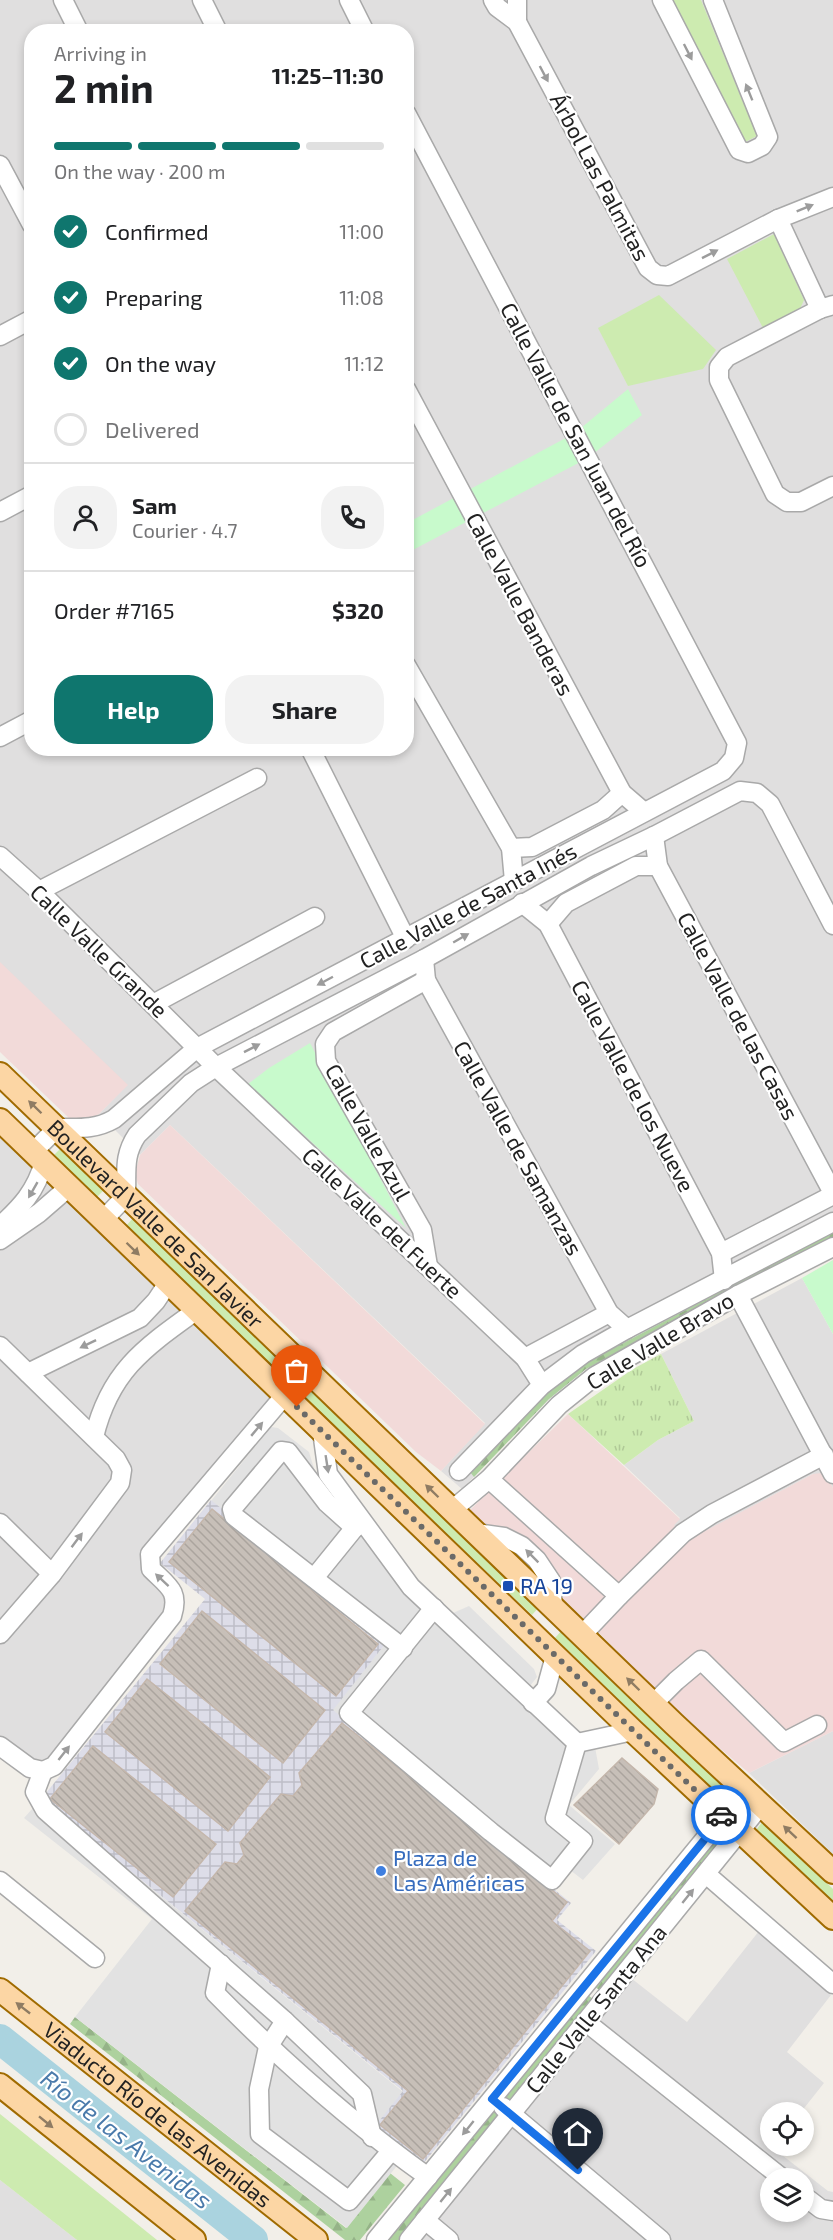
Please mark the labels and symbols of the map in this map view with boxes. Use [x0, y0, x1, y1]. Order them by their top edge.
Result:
one-way arrow [683, 43, 693, 61]
one-way arrow [539, 65, 549, 82]
one-way arrow [744, 82, 754, 100]
street label: Árbol Las Palmitas [546, 88, 656, 265]
one-way arrow [797, 203, 815, 213]
one-way arrow [701, 250, 719, 260]
street label: Calle Valle de San Juan del Río [496, 298, 658, 571]
street label: Calle Valle Banderas [462, 508, 580, 699]
street label: Calle Valle de Santa Inés [355, 837, 580, 973]
street label: Calle Valle Grande [26, 878, 174, 1022]
street label: Calle Valle de las Casas [673, 907, 805, 1124]
one-way arrow [453, 933, 470, 943]
street label: Calle Valle de los Nueve [567, 975, 701, 1196]
one-way arrow [317, 976, 334, 986]
street label: Calle Valle de Samanzas [449, 1036, 589, 1259]
one-way arrow [244, 1043, 261, 1053]
street label: Calle Valle Azul [321, 1059, 417, 1205]
one-way arrow [27, 1100, 42, 1114]
street label: Boulevard Valle de San Javier [43, 1113, 269, 1333]
street label: Calle Valle del Fuerte [297, 1142, 468, 1303]
one-way arrow [28, 1182, 38, 1199]
one-way arrow [125, 1241, 139, 1255]
street label: Calle Valle Bravo [581, 1286, 738, 1394]
one-way arrow [79, 1339, 96, 1349]
pin [271, 1345, 322, 1407]
one-way arrow [250, 1421, 263, 1437]
one-way arrow [322, 1454, 331, 1473]
one-way arrow [425, 1484, 439, 1498]
one-way arrow [71, 1533, 83, 1549]
one-way arrow [525, 1549, 539, 1563]
place label: RA 19 [520, 1572, 573, 1598]
one-way arrow [155, 1574, 170, 1587]
marker: RA 19 [501, 1579, 515, 1593]
one-way arrow [626, 1678, 640, 1692]
one-way arrow [58, 1745, 71, 1761]
courier [691, 1785, 751, 1845]
one-way arrow [783, 1825, 798, 1839]
place label: Plaza de Las Américas [393, 1844, 525, 1895]
marker: Plaza de Las Américas [374, 1864, 388, 1878]
one-way arrow [681, 1888, 694, 1904]
street label: Calle Valle Santa Ana [519, 1919, 671, 2098]
one-way arrow [16, 2003, 31, 2015]
street label: Viaducto Río de las Avenidas [38, 2017, 278, 2213]
water label: Río de las Avenidas [35, 2064, 217, 2216]
pin [552, 2108, 603, 2170]
one-way arrow [38, 2115, 54, 2128]
one-way arrow [462, 2120, 475, 2136]
one-way arrow [439, 2187, 451, 2202]

